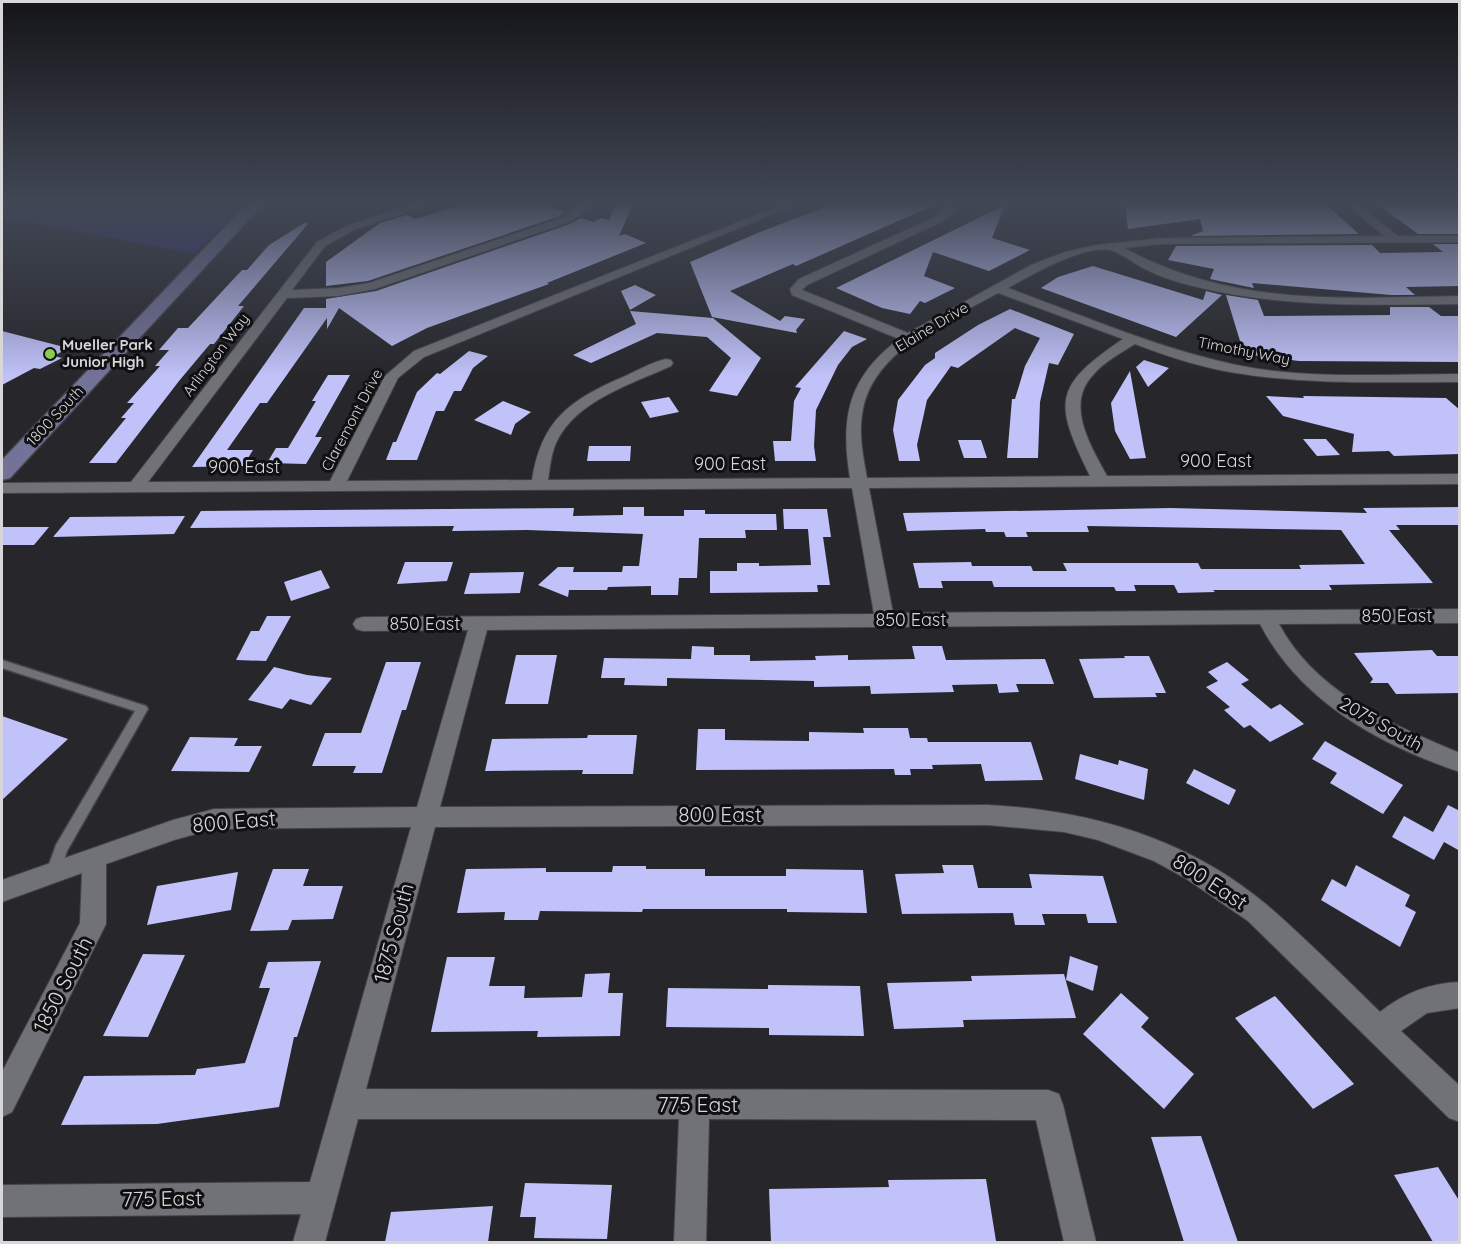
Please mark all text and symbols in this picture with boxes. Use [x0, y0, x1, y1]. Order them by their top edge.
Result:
street label: Elaine Drive [892, 297, 972, 356]
street label: Arlington Way [178, 309, 253, 400]
street label: Timothy Way [1197, 332, 1292, 369]
place label: Mueller Park Junior High [62, 335, 153, 371]
marker: Mueller Park Junior High [43, 347, 57, 361]
street label: Claremont Drive [317, 365, 386, 474]
street label: 1800 South [22, 382, 87, 450]
street label: 900 East [1180, 449, 1252, 472]
street label: 900 East [694, 452, 766, 475]
street label: 900 East [208, 455, 280, 478]
street label: 850 East [1362, 604, 1432, 627]
street label: 850 East [876, 608, 946, 631]
street label: 850 East [390, 612, 460, 635]
street label: 2075 South [1336, 691, 1427, 756]
street label: 800 East [678, 801, 762, 827]
street label: 800 East [191, 804, 277, 838]
street label: 800 East [1168, 847, 1253, 915]
street label: 1875 South [367, 880, 419, 985]
street label: 1850 South [27, 932, 97, 1037]
street label: 775 East [658, 1091, 738, 1117]
street label: 775 East [122, 1184, 202, 1212]

